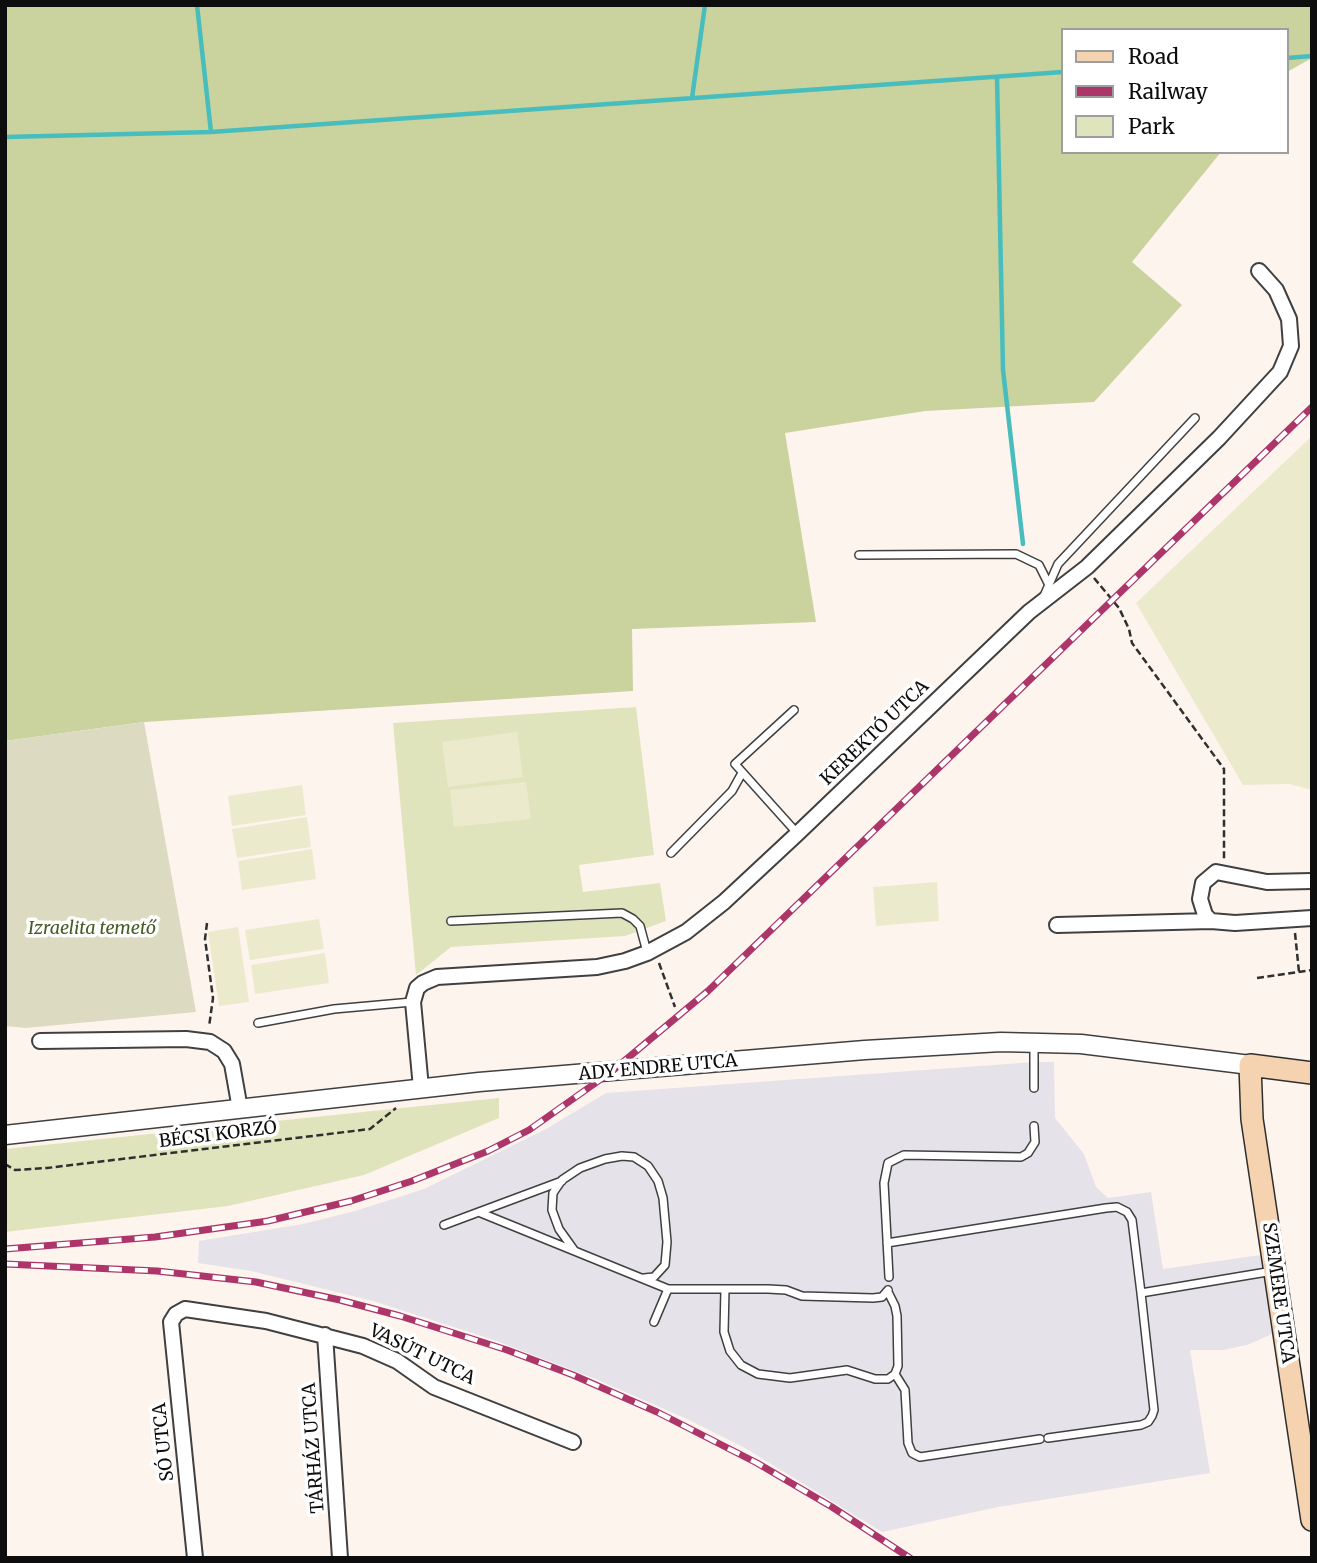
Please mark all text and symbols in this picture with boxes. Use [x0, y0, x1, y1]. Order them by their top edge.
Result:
legend [1062, 28, 1289, 154]
text: Road [1128, 43, 1179, 70]
text: Railway [1128, 78, 1208, 105]
text: Park [1128, 113, 1175, 140]
street label: KEREKTÓ UTCA [816, 676, 934, 790]
park label: Izraelita temető [28, 918, 156, 940]
street label: ADY ENDRE UTCA [578, 1050, 738, 1086]
street label: BÉCSI KORZÓ [158, 1117, 278, 1153]
street label: SZEMERE UTCA [1257, 1221, 1299, 1365]
street label: VASÚT UTCA [366, 1320, 478, 1390]
street label: TÁRHÁZ UTCA [299, 1382, 329, 1514]
street label: SÓ UTCA [149, 1402, 179, 1482]

